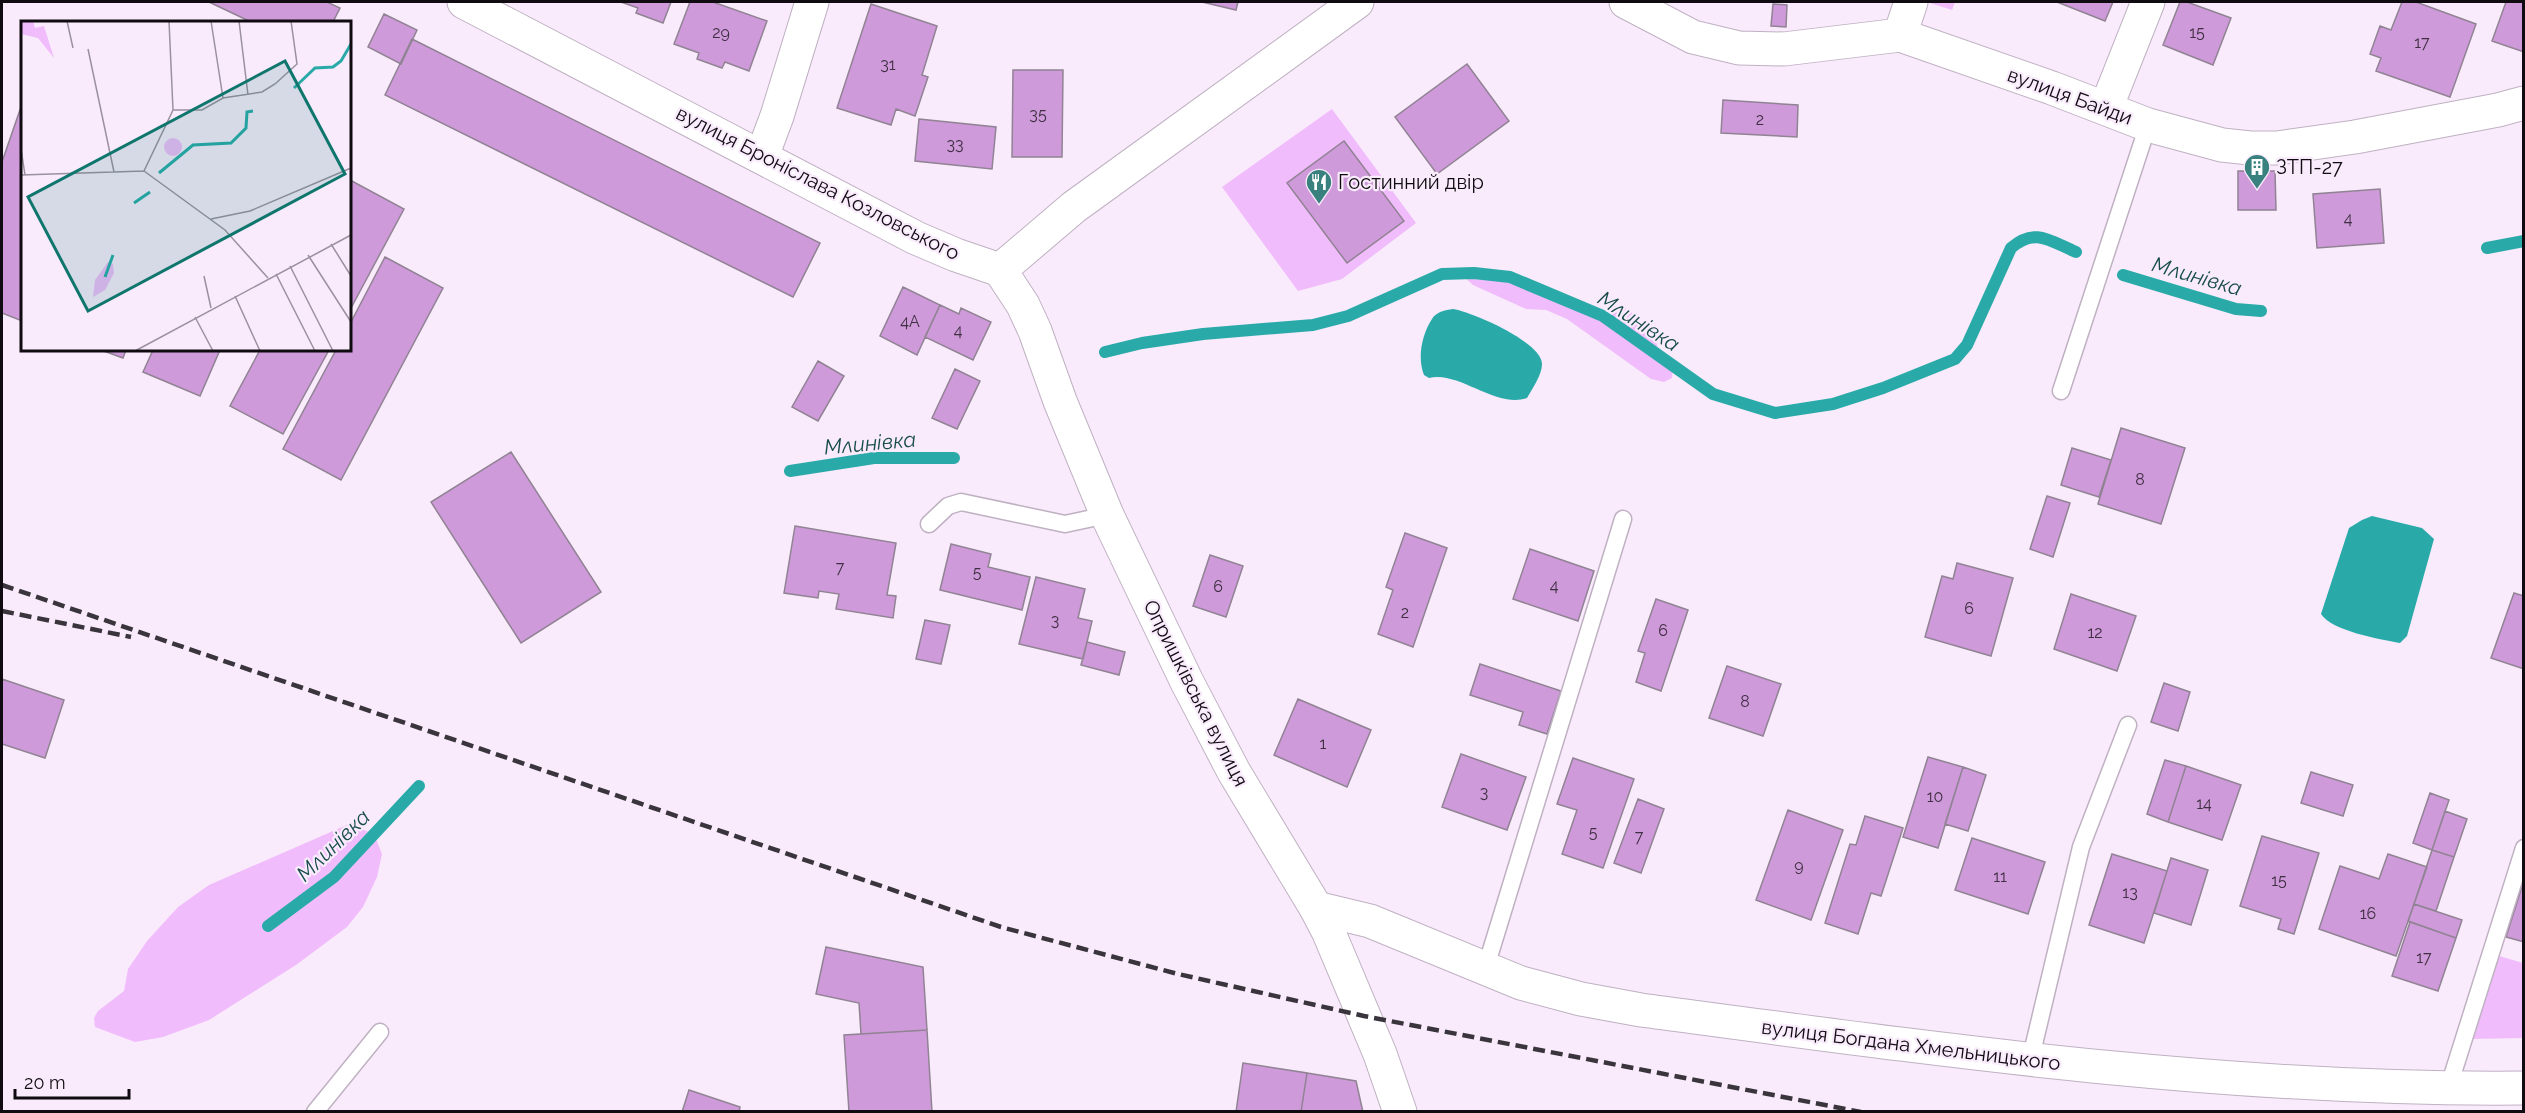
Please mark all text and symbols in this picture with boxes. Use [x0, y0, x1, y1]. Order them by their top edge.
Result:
inset map [21, 21, 351, 351]
house number: 29 [712, 23, 730, 42]
house number: 15 [2189, 23, 2205, 42]
house number: 17 [2414, 33, 2430, 52]
house number: 31 [880, 55, 896, 74]
street label: вулиця Байди [2004, 62, 2136, 130]
street label: вулиця Броніслава Козловського [672, 101, 964, 265]
house number: 35 [1029, 105, 1047, 124]
house number: 2 [1756, 110, 1764, 129]
house number: 33 [946, 135, 964, 154]
building icon: ЗТП-27 [2242, 152, 2272, 190]
place label: ЗТП-27 [2276, 155, 2343, 179]
restaurant icon: Гостинний двір [1304, 167, 1334, 205]
place label: Гостинний двір [1338, 170, 1484, 194]
house number: 4 [2344, 209, 2353, 228]
water label: Млинівка [2149, 251, 2245, 301]
water label: Млинівка [1594, 285, 1684, 357]
house number: 4А [900, 312, 920, 331]
house number: 4 [954, 321, 963, 340]
water label: Млинівка [823, 427, 917, 459]
house number: 8 [2135, 470, 2145, 489]
house number: 7 [836, 558, 845, 577]
house number: 5 [973, 563, 982, 582]
house number: 4 [1550, 576, 1559, 595]
house number: 6 [1213, 577, 1223, 596]
street label: Опришківська вулиця [1139, 596, 1253, 790]
house number: 6 [1964, 599, 1974, 618]
house number: 2 [1401, 603, 1409, 622]
house number: 3 [1051, 611, 1059, 630]
house number: 6 [1658, 621, 1668, 640]
house number: 12 [2087, 623, 2103, 642]
house number: 8 [1740, 692, 1750, 711]
house number: 1 [1320, 734, 1327, 753]
house number: 3 [1480, 783, 1488, 802]
house number: 10 [1927, 787, 1943, 806]
house number: 14 [2196, 794, 2212, 813]
water label: Млинівка [291, 804, 375, 886]
house number: 5 [1589, 823, 1598, 842]
house number: 7 [1635, 827, 1644, 846]
house number: 9 [1794, 856, 1804, 875]
house number: 11 [1993, 867, 2007, 886]
house number: 15 [2271, 871, 2287, 890]
house number: 13 [2122, 883, 2138, 902]
house number: 16 [2360, 904, 2376, 923]
house number: 17 [2416, 948, 2432, 967]
street label: вулиця Богдана Хмельницького [1760, 1015, 2062, 1075]
scale bar [15, 1062, 129, 1100]
text: 20 m [24, 1072, 66, 1093]

